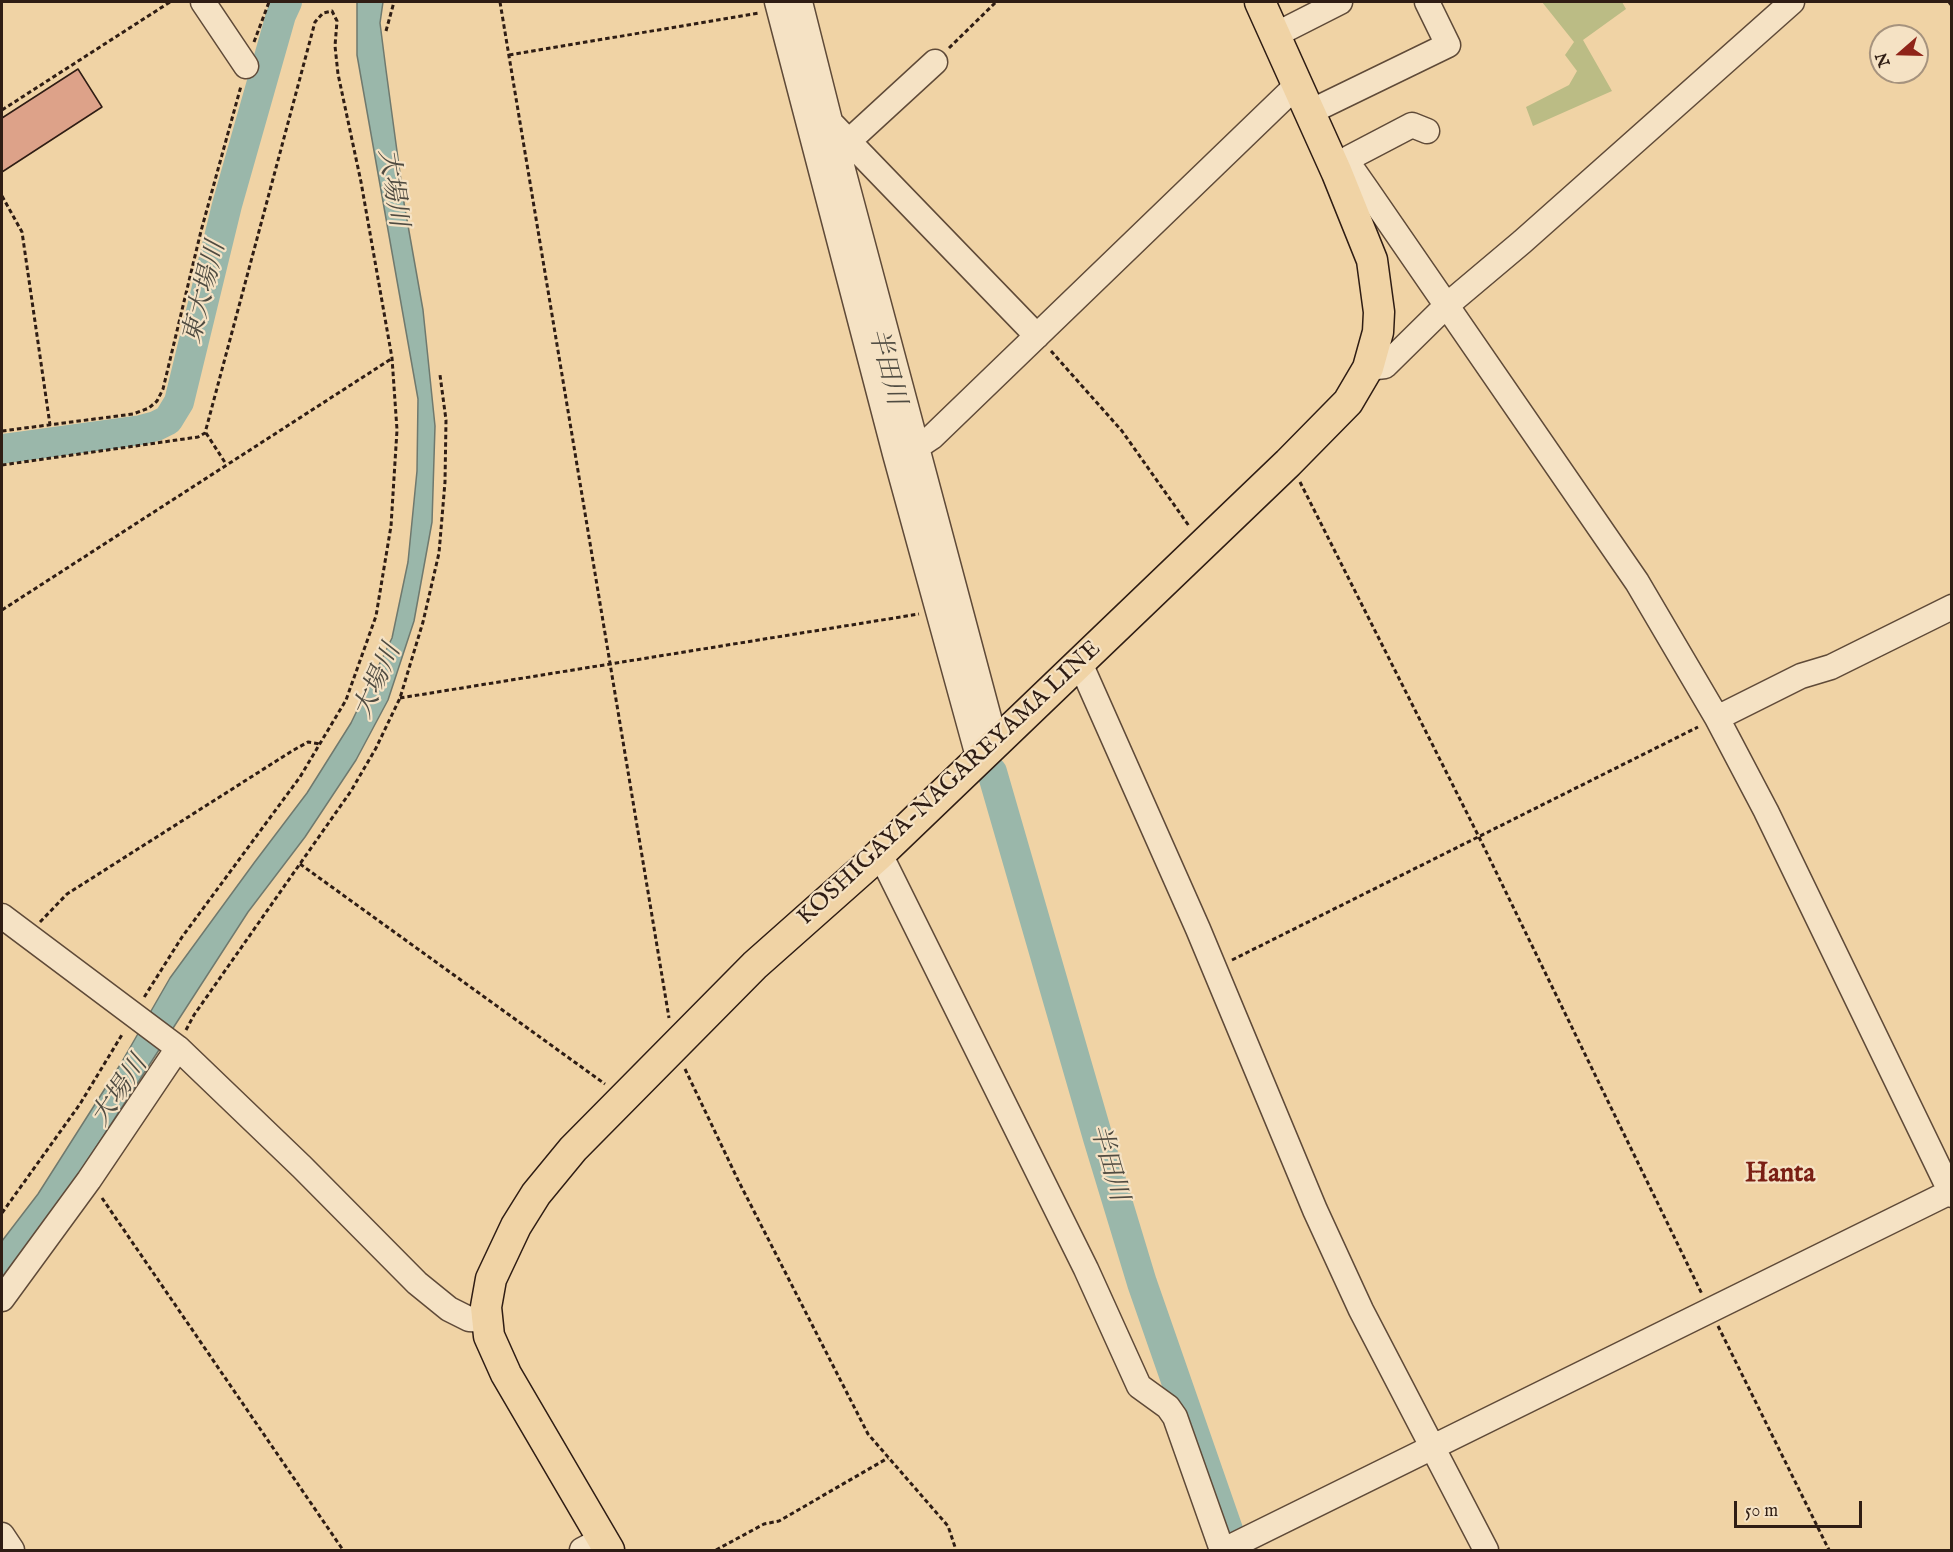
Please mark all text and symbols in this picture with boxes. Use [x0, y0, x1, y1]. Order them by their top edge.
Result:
north arrow [1869, 24, 1929, 84]
text: N [1872, 50, 1896, 69]
water label: 大場川 [369, 147, 413, 229]
water label: 東大場川 [178, 239, 234, 347]
water label: 半田川 [860, 325, 910, 409]
street label: KOSHIGAYA-NAGAREYAMA LINE [792, 636, 1108, 932]
water label: 大場川 [349, 640, 409, 724]
water label: 大場川 [86, 1051, 156, 1133]
water label: 半田川 [1081, 1121, 1133, 1205]
district label: Hanta [1745, 1159, 1815, 1191]
scale bar [1737, 1489, 1864, 1527]
text: 50 m [1745, 1500, 1778, 1523]

